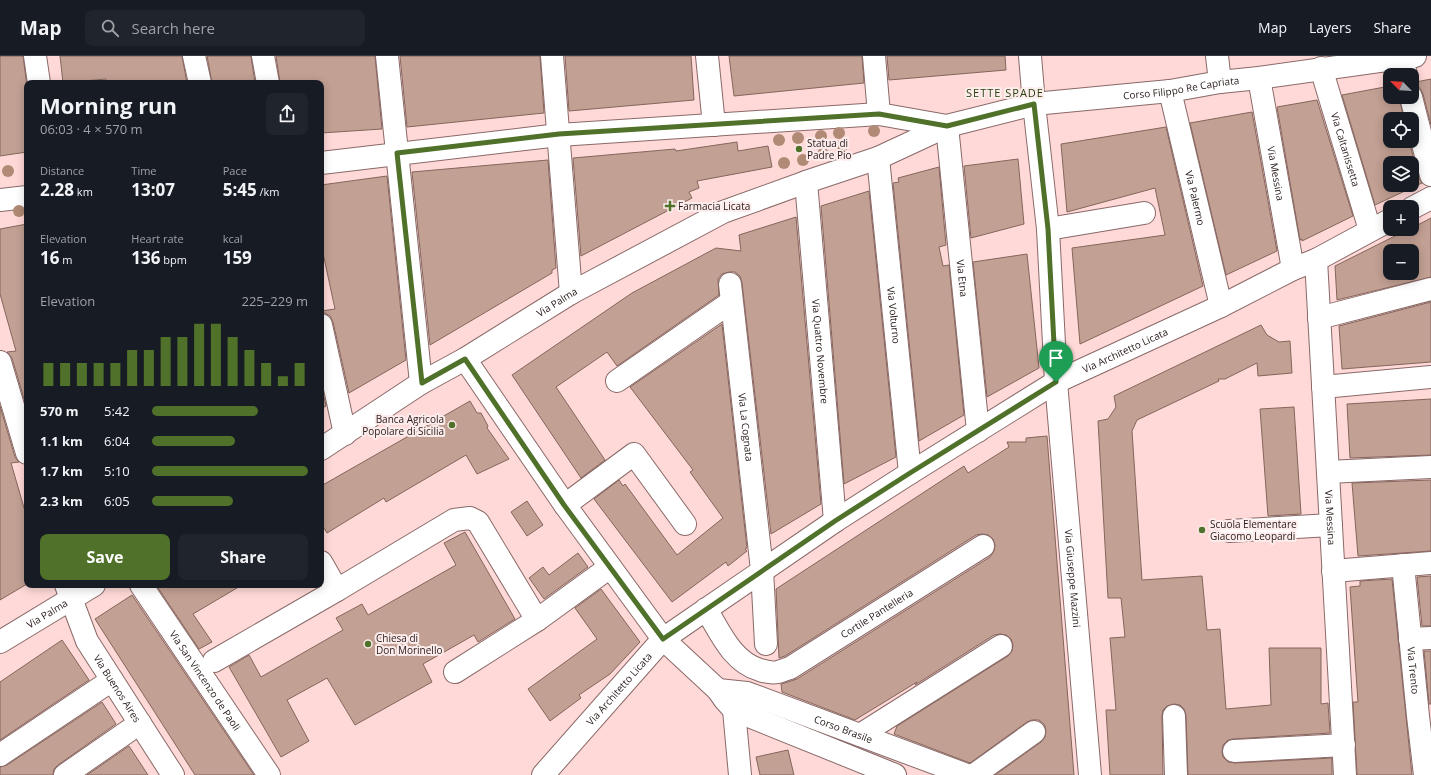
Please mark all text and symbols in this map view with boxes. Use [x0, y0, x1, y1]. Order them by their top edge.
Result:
search box [85, 10, 365, 46]
text: Map [20, 15, 61, 41]
icon: search [99, 17, 121, 39]
text: Search here [131, 18, 215, 38]
text: Map [1258, 18, 1287, 37]
text: Layers [1309, 18, 1351, 37]
text: Share [1373, 18, 1411, 37]
north arrow [1383, 68, 1419, 104]
map controls [1383, 68, 1419, 280]
street label: Corso Filippo Re Capriata [1122, 73, 1240, 102]
district label: SETTE SPADE [966, 85, 1044, 100]
text: Morning run [40, 90, 177, 120]
button: share [266, 93, 308, 135]
street label: Via Caltanissetta [1328, 111, 1363, 188]
button: locate [1383, 112, 1419, 148]
text: 06:03 · 4 × 570 m [40, 120, 143, 138]
place label: Statua di Padre Pio [807, 136, 852, 162]
marker: Statua di Padre Pio [794, 144, 804, 154]
street label: Via Messina [1264, 145, 1288, 202]
button: layers [1383, 156, 1419, 192]
text: Distance [40, 163, 84, 178]
text: Time [131, 163, 157, 178]
text: Pace [223, 163, 247, 178]
street label: Via Palermo [1182, 169, 1209, 227]
text: 2.28 [40, 178, 74, 201]
text: 13:07 [131, 178, 175, 201]
text: 5:45 [223, 178, 257, 201]
text: km [74, 184, 93, 199]
text: /km [257, 184, 280, 199]
place label: Farmacia Licata [678, 199, 750, 213]
button: + [1383, 200, 1419, 236]
marker: Farmacia Licata [665, 201, 675, 211]
text: Elevation [40, 231, 87, 246]
text: Heart rate [131, 231, 184, 246]
text: kcal [223, 231, 243, 246]
button: − [1383, 244, 1419, 280]
text: 16 [40, 246, 59, 269]
text: 136 [131, 246, 161, 269]
text: 159 [223, 246, 252, 269]
text: m [59, 252, 73, 267]
text: bpm [161, 252, 187, 267]
street label: Via Etna [954, 259, 971, 298]
street label: Via Palma [534, 284, 580, 320]
street label: Via Volturno [884, 286, 904, 344]
text: Elevation [40, 292, 95, 310]
text: 225–229 m [241, 292, 308, 310]
street label: Via Quattro Novembre [809, 298, 832, 405]
street label: Via Architetto Licata [1080, 324, 1170, 376]
pin [1039, 341, 1073, 382]
icon: arrive [1045, 347, 1067, 369]
street label: Via La Cognata [735, 392, 757, 462]
text: 570 m [40, 402, 78, 420]
text: 5:42 [104, 402, 130, 420]
place label: Banca Agricola Popolare di Sicilia [362, 412, 444, 438]
marker: Banca Agricola Popolare di Sicilia [447, 420, 457, 430]
text: 1.1 km [40, 432, 83, 450]
text: 6:04 [104, 432, 130, 450]
text: 1.7 km [40, 462, 83, 480]
text: 5:10 [104, 462, 130, 480]
street label: Via Messina [1322, 490, 1339, 545]
text: 2.3 km [40, 492, 83, 510]
text: 6:05 [104, 492, 130, 510]
place label: Scuola Elementare Giacomo Leopardi [1210, 517, 1297, 543]
marker: Scuola Elementare Giacomo Leopardi [1197, 525, 1207, 535]
street label: Via Giuseppe Mazzini [1062, 529, 1084, 628]
button: Save [40, 534, 170, 580]
button: Share [178, 534, 308, 580]
street label: Cortile Pantelleria [838, 585, 915, 641]
street label: Via Palma [24, 596, 70, 631]
street label: Via San Vincenzo de Paoli [166, 628, 244, 733]
place label: Chiesa di Don Morinello [376, 631, 442, 657]
marker: Chiesa di Don Morinello [363, 639, 373, 649]
street label: Via Trento [1404, 646, 1423, 695]
street label: Via Architetto Licata [583, 649, 655, 728]
street label: Via Buenos Aires [90, 652, 144, 725]
street label: Corso Brasile [812, 712, 875, 746]

